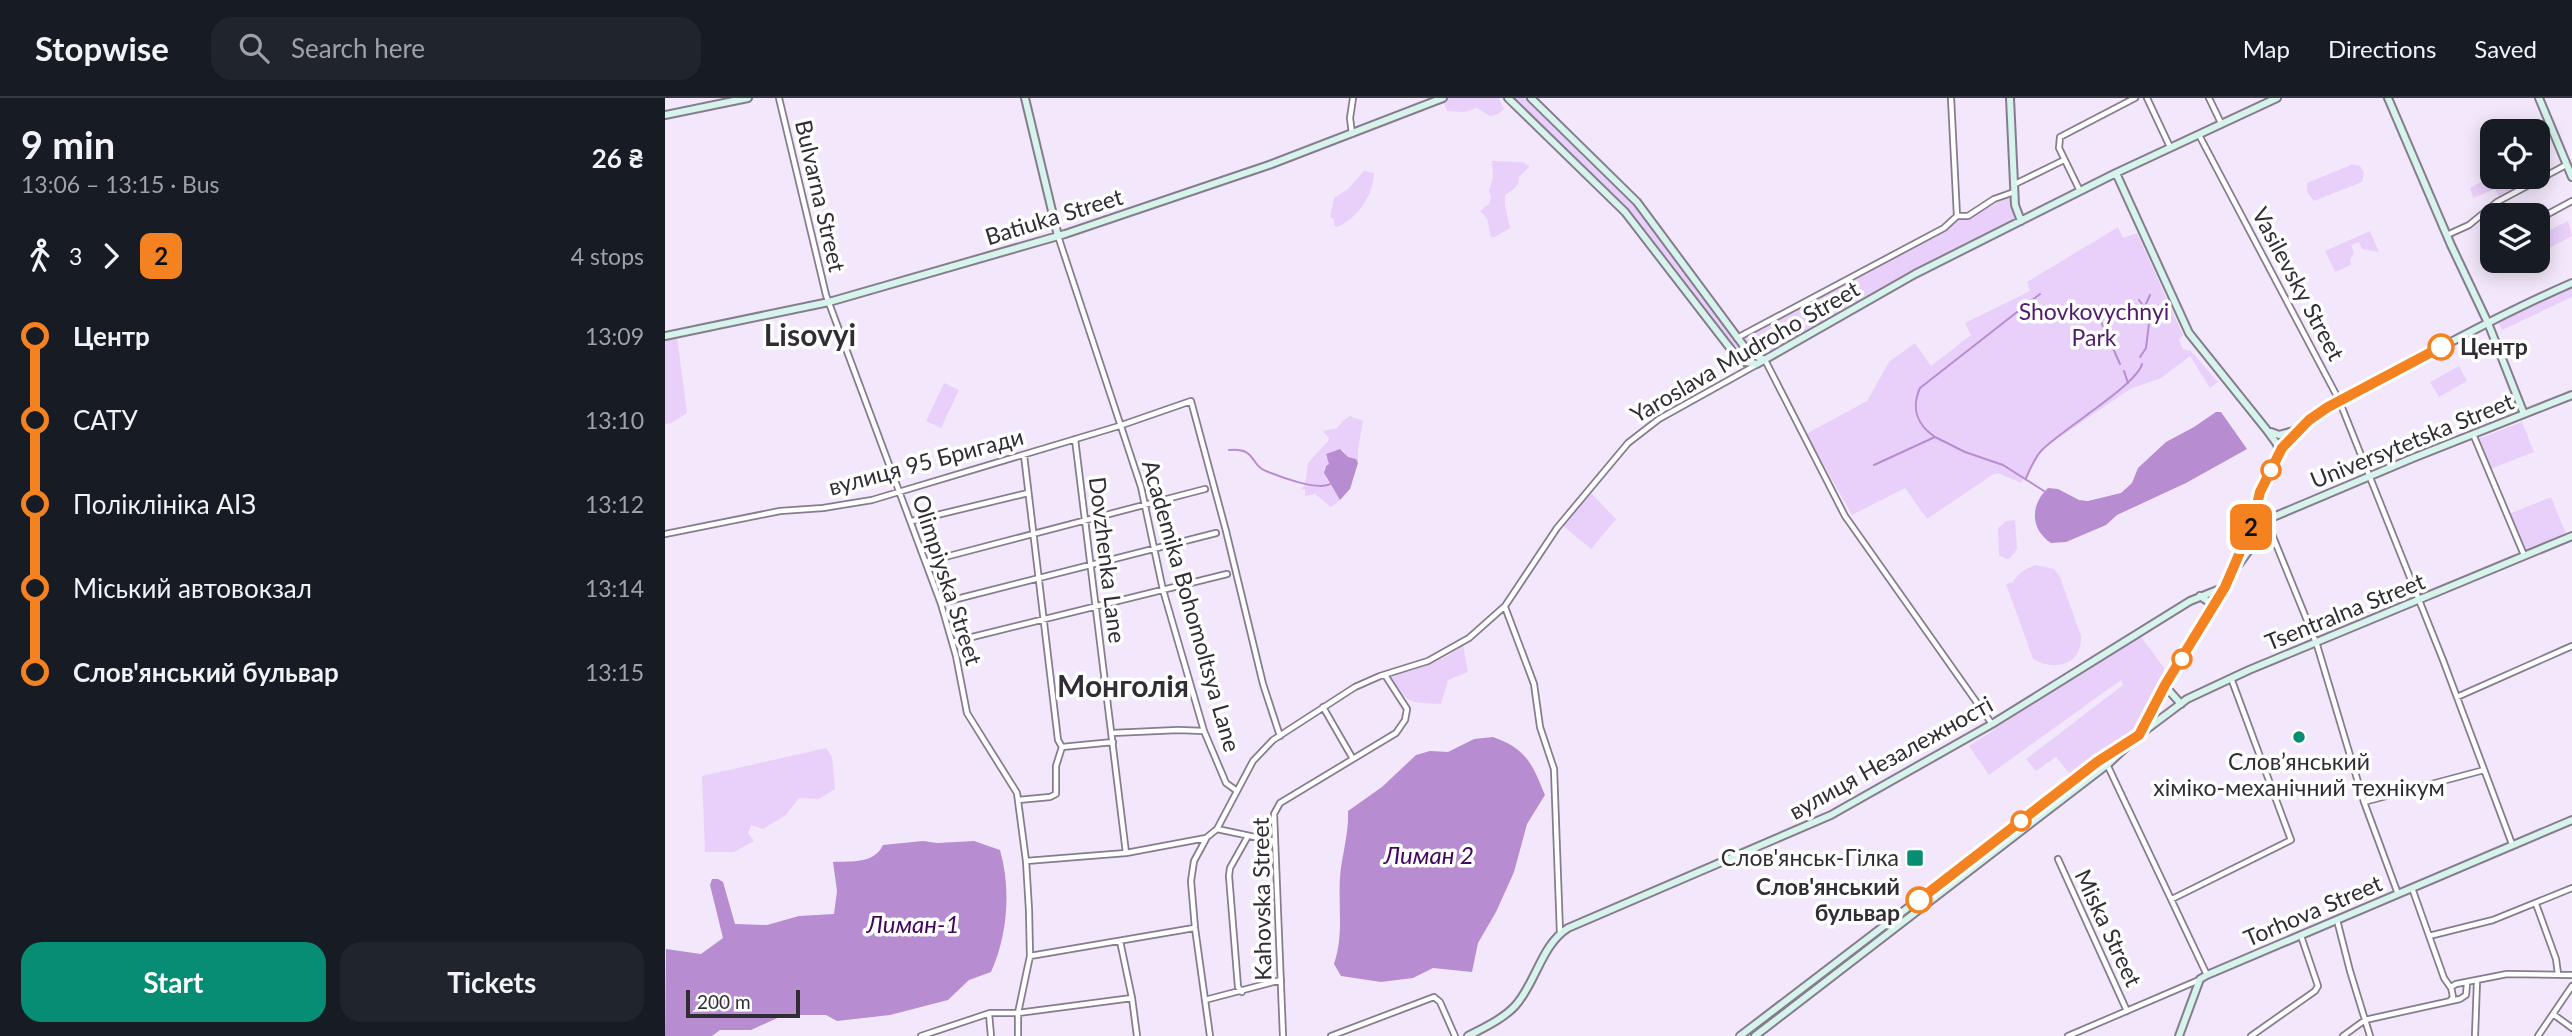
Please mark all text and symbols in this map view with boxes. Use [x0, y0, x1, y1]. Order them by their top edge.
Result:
search box [211, 17, 701, 80]
text: Stopwise [35, 28, 169, 68]
icon: search [235, 29, 273, 67]
text: Search here [291, 32, 425, 64]
text: Map [2243, 34, 2290, 63]
text: Directions [2328, 34, 2436, 63]
text: Saved [2474, 34, 2537, 63]
street label: Bulvarna Street [790, 117, 852, 275]
map controls [2480, 119, 2550, 273]
button: locate [2480, 119, 2550, 189]
text: 9 min [21, 121, 115, 167]
text: 26 ₴ [592, 142, 644, 174]
text: 13:06 – 13:15 · Bus [21, 170, 220, 198]
street label: Batiuka Street [981, 182, 1127, 250]
street label: Vasilevsky Street [2247, 202, 2351, 365]
button: layers [2480, 203, 2550, 273]
icon: walk [21, 237, 59, 275]
icon: forward [92, 237, 130, 275]
text: 2 [154, 241, 168, 270]
text: 3 [69, 242, 82, 270]
text: 4 stops [571, 242, 644, 270]
street label: Yaroslava Mudroho Street [1625, 274, 1865, 428]
park label: Shovkovychnyi Park [2019, 297, 2169, 351]
district label: Lisovyi [764, 316, 856, 352]
text: Центр [73, 320, 150, 352]
text: 13:09 [585, 322, 644, 350]
place label: Центр [2460, 332, 2528, 360]
marker: Центр [2428, 334, 2454, 360]
street label: Universytetska Street [2306, 386, 2518, 494]
text: САТУ [73, 404, 138, 436]
text: 13:10 [585, 406, 644, 434]
street label: вулиця 95 Бригади [825, 422, 1026, 501]
street label: Academika Bohomoltsya Lane [1137, 457, 1247, 755]
unlabelled marker [2261, 460, 2281, 480]
street label: Dovzhenka Lane [1084, 475, 1132, 645]
text: Поліклініка АІЗ [73, 488, 256, 520]
text: 13:12 [585, 490, 644, 518]
street label: Olimpiyska Street [907, 491, 989, 669]
line badge: 2 [2228, 504, 2274, 550]
text: 2 [2244, 512, 2258, 541]
street label: Tsentralna Street [2261, 566, 2429, 656]
text: Міський автовокзал [73, 572, 312, 604]
text: 13:14 [585, 574, 644, 602]
unlabelled marker [2172, 649, 2192, 669]
text: Слов'янський бульвар [73, 656, 339, 688]
text: 13:15 [585, 658, 644, 686]
district label: Монголія [1057, 667, 1189, 703]
street label: вулиця Незалежності [1784, 689, 1997, 825]
marker: Слов’янський хіміко-механічний технікум [2291, 729, 2307, 745]
place label: Слов’янський хіміко-механічний технікум [2153, 747, 2445, 801]
unlabelled marker [2011, 811, 2031, 831]
street label: Kahovska Street [1246, 816, 1276, 981]
water label: Лиман 2 [1383, 840, 1474, 869]
place label: Слов'янськ-Гілка [1721, 843, 1899, 871]
marker: Слов'янськ-Гілка [1905, 848, 1925, 868]
street label: Miska Street [2070, 864, 2149, 991]
street label: Torhova Street [2239, 868, 2387, 952]
place label: Слов'янський бульвар [1756, 872, 1900, 926]
marker: Слов'янський бульвар [1906, 887, 1932, 913]
water label: Лиман-1 [866, 909, 959, 938]
button: Start [21, 942, 326, 1022]
button: Tickets [340, 942, 644, 1022]
scale bar [686, 987, 800, 1019]
text: 200 m [697, 990, 751, 1013]

